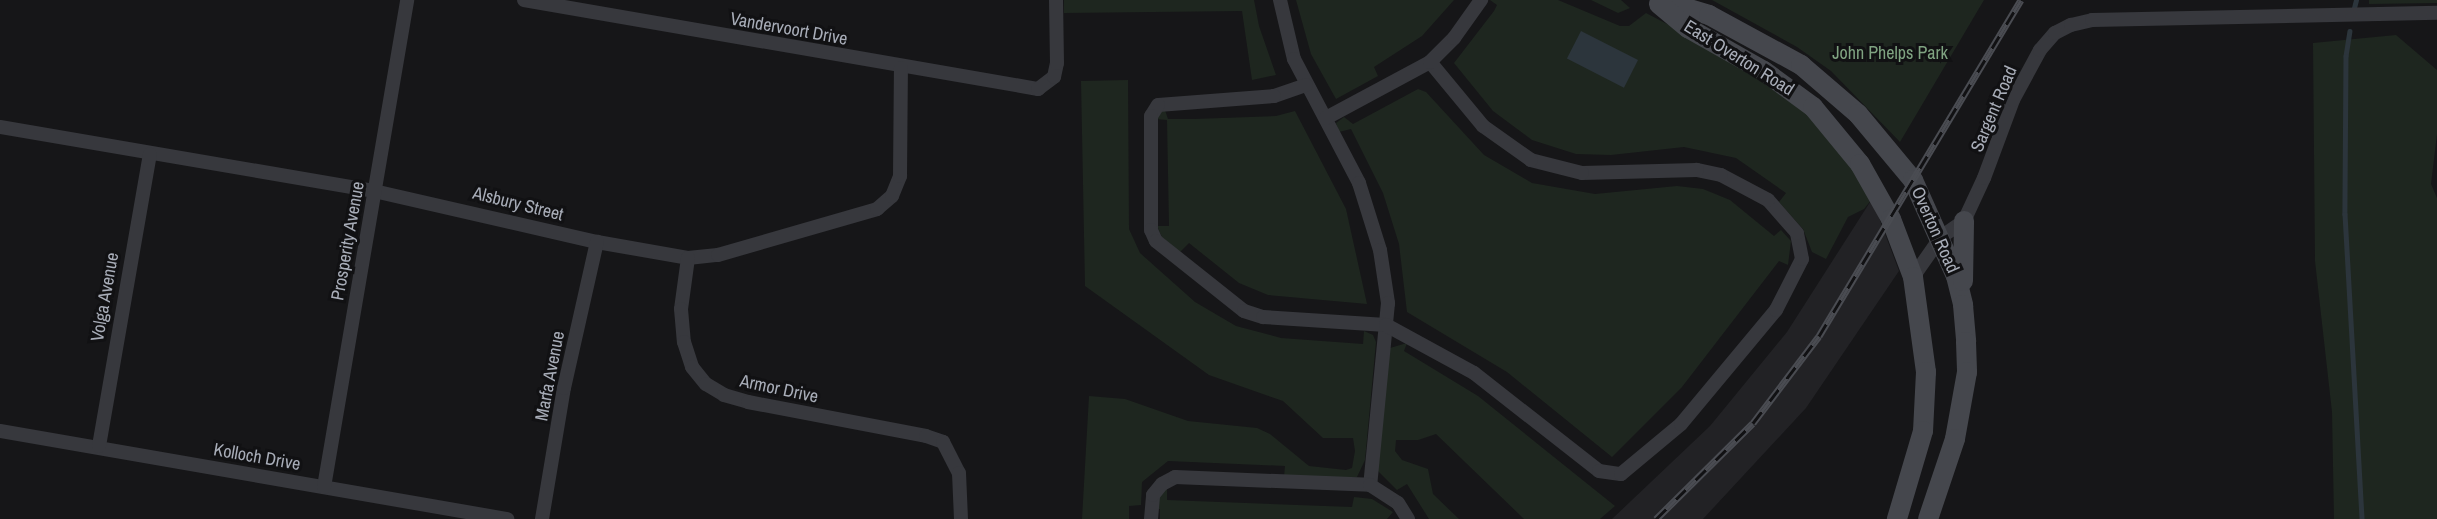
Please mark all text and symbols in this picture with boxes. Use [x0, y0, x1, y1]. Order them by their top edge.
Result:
street label: Vandervoort Drive [729, 8, 849, 50]
street label: East Overton Road [1680, 16, 1798, 100]
park label: John Phelps Park [1832, 42, 1948, 64]
street label: Sargent Road [1966, 63, 2022, 155]
street label: Prosperity Avenue [327, 179, 369, 303]
street label: Alsbury Street [470, 182, 566, 226]
street label: Overton Road [1906, 184, 1964, 276]
street label: Volga Avenue [86, 250, 124, 344]
street label: Marfa Avenue [531, 329, 569, 423]
street label: Armor Drive [738, 370, 820, 408]
street label: Kolloch Drive [212, 439, 302, 475]

